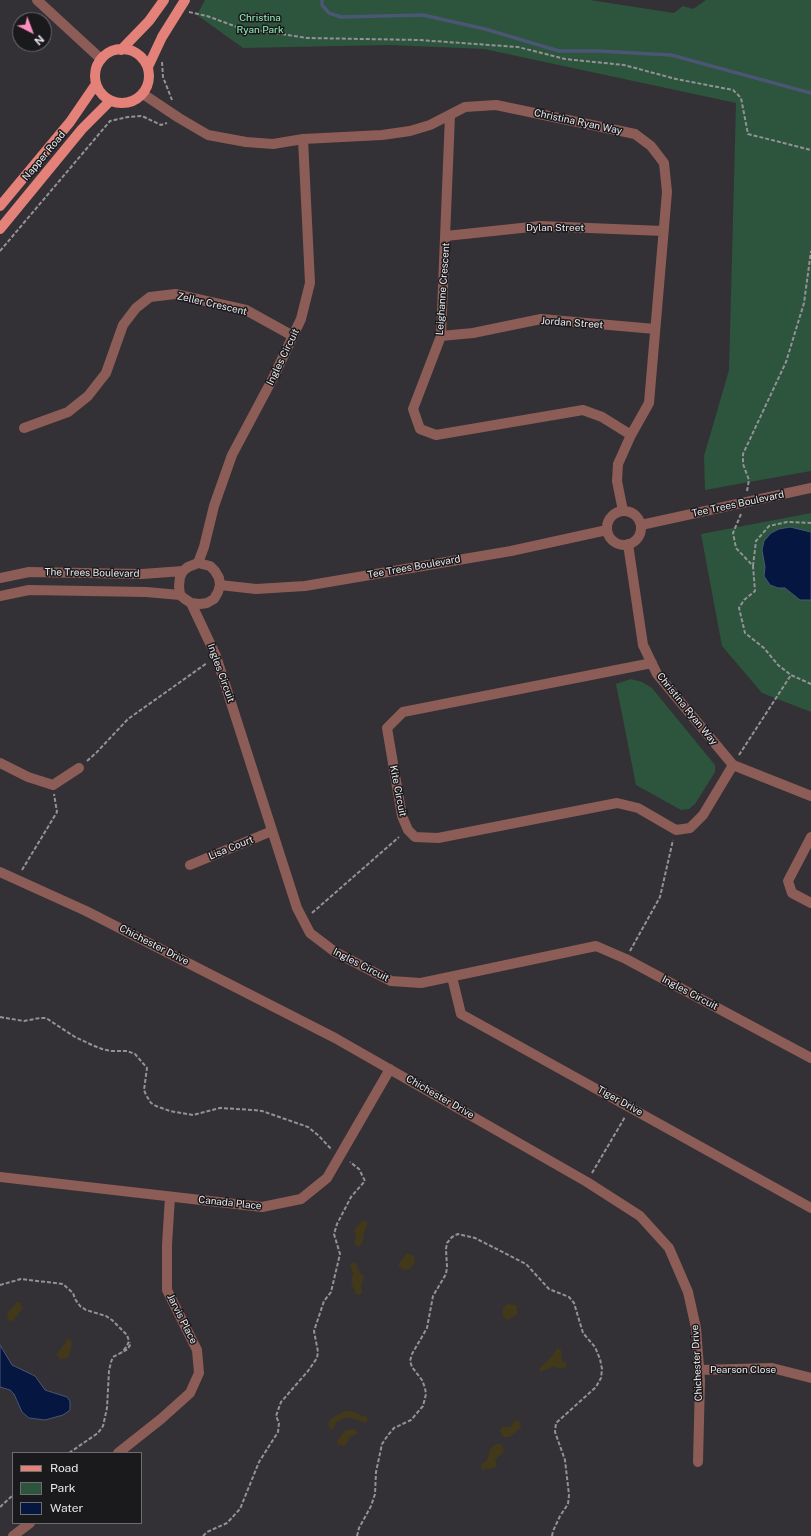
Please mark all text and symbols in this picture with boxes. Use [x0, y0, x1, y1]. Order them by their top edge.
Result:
north arrow [12, 12, 52, 52]
park label: Christina Ryan Park [236, 12, 284, 36]
text: N [32, 33, 47, 48]
street label: Christina Ryan Way [533, 107, 623, 137]
street label: Napper Road [20, 129, 68, 183]
street label: Dylan Street [526, 222, 584, 234]
street label: Leighanne Crescent [434, 242, 452, 336]
street label: Zeller Crescent [176, 290, 248, 318]
street label: Jordan Street [541, 315, 603, 331]
street label: Ingles Circuit [264, 327, 302, 387]
street label: Tee Trees Boulevard [691, 488, 785, 520]
street label: Tee Trees Boulevard [367, 553, 461, 581]
street label: The Trees Boulevard [44, 566, 140, 580]
street label: Ingles Circuit [205, 642, 237, 704]
street label: Christina Ryan Way [654, 670, 720, 748]
street label: Kite Circuit [387, 764, 409, 818]
street label: Lisa Court [207, 834, 255, 862]
street label: Chichester Drive [117, 922, 191, 968]
street label: Ingles Circuit [331, 946, 391, 984]
street label: Ingles Circuit [660, 973, 720, 1013]
street label: Chichester Drive [404, 1073, 476, 1121]
street label: Tiger Drive [595, 1084, 645, 1118]
street label: Canada Place [198, 1194, 262, 1212]
street label: Jarvis Place [164, 1292, 200, 1346]
street label: Chichester Drive [689, 1324, 705, 1402]
street label: Pearson Close [710, 1364, 776, 1376]
legend [12, 1452, 142, 1524]
text: Road [50, 1461, 78, 1475]
text: Park [50, 1481, 76, 1495]
text: Water [50, 1501, 83, 1515]

